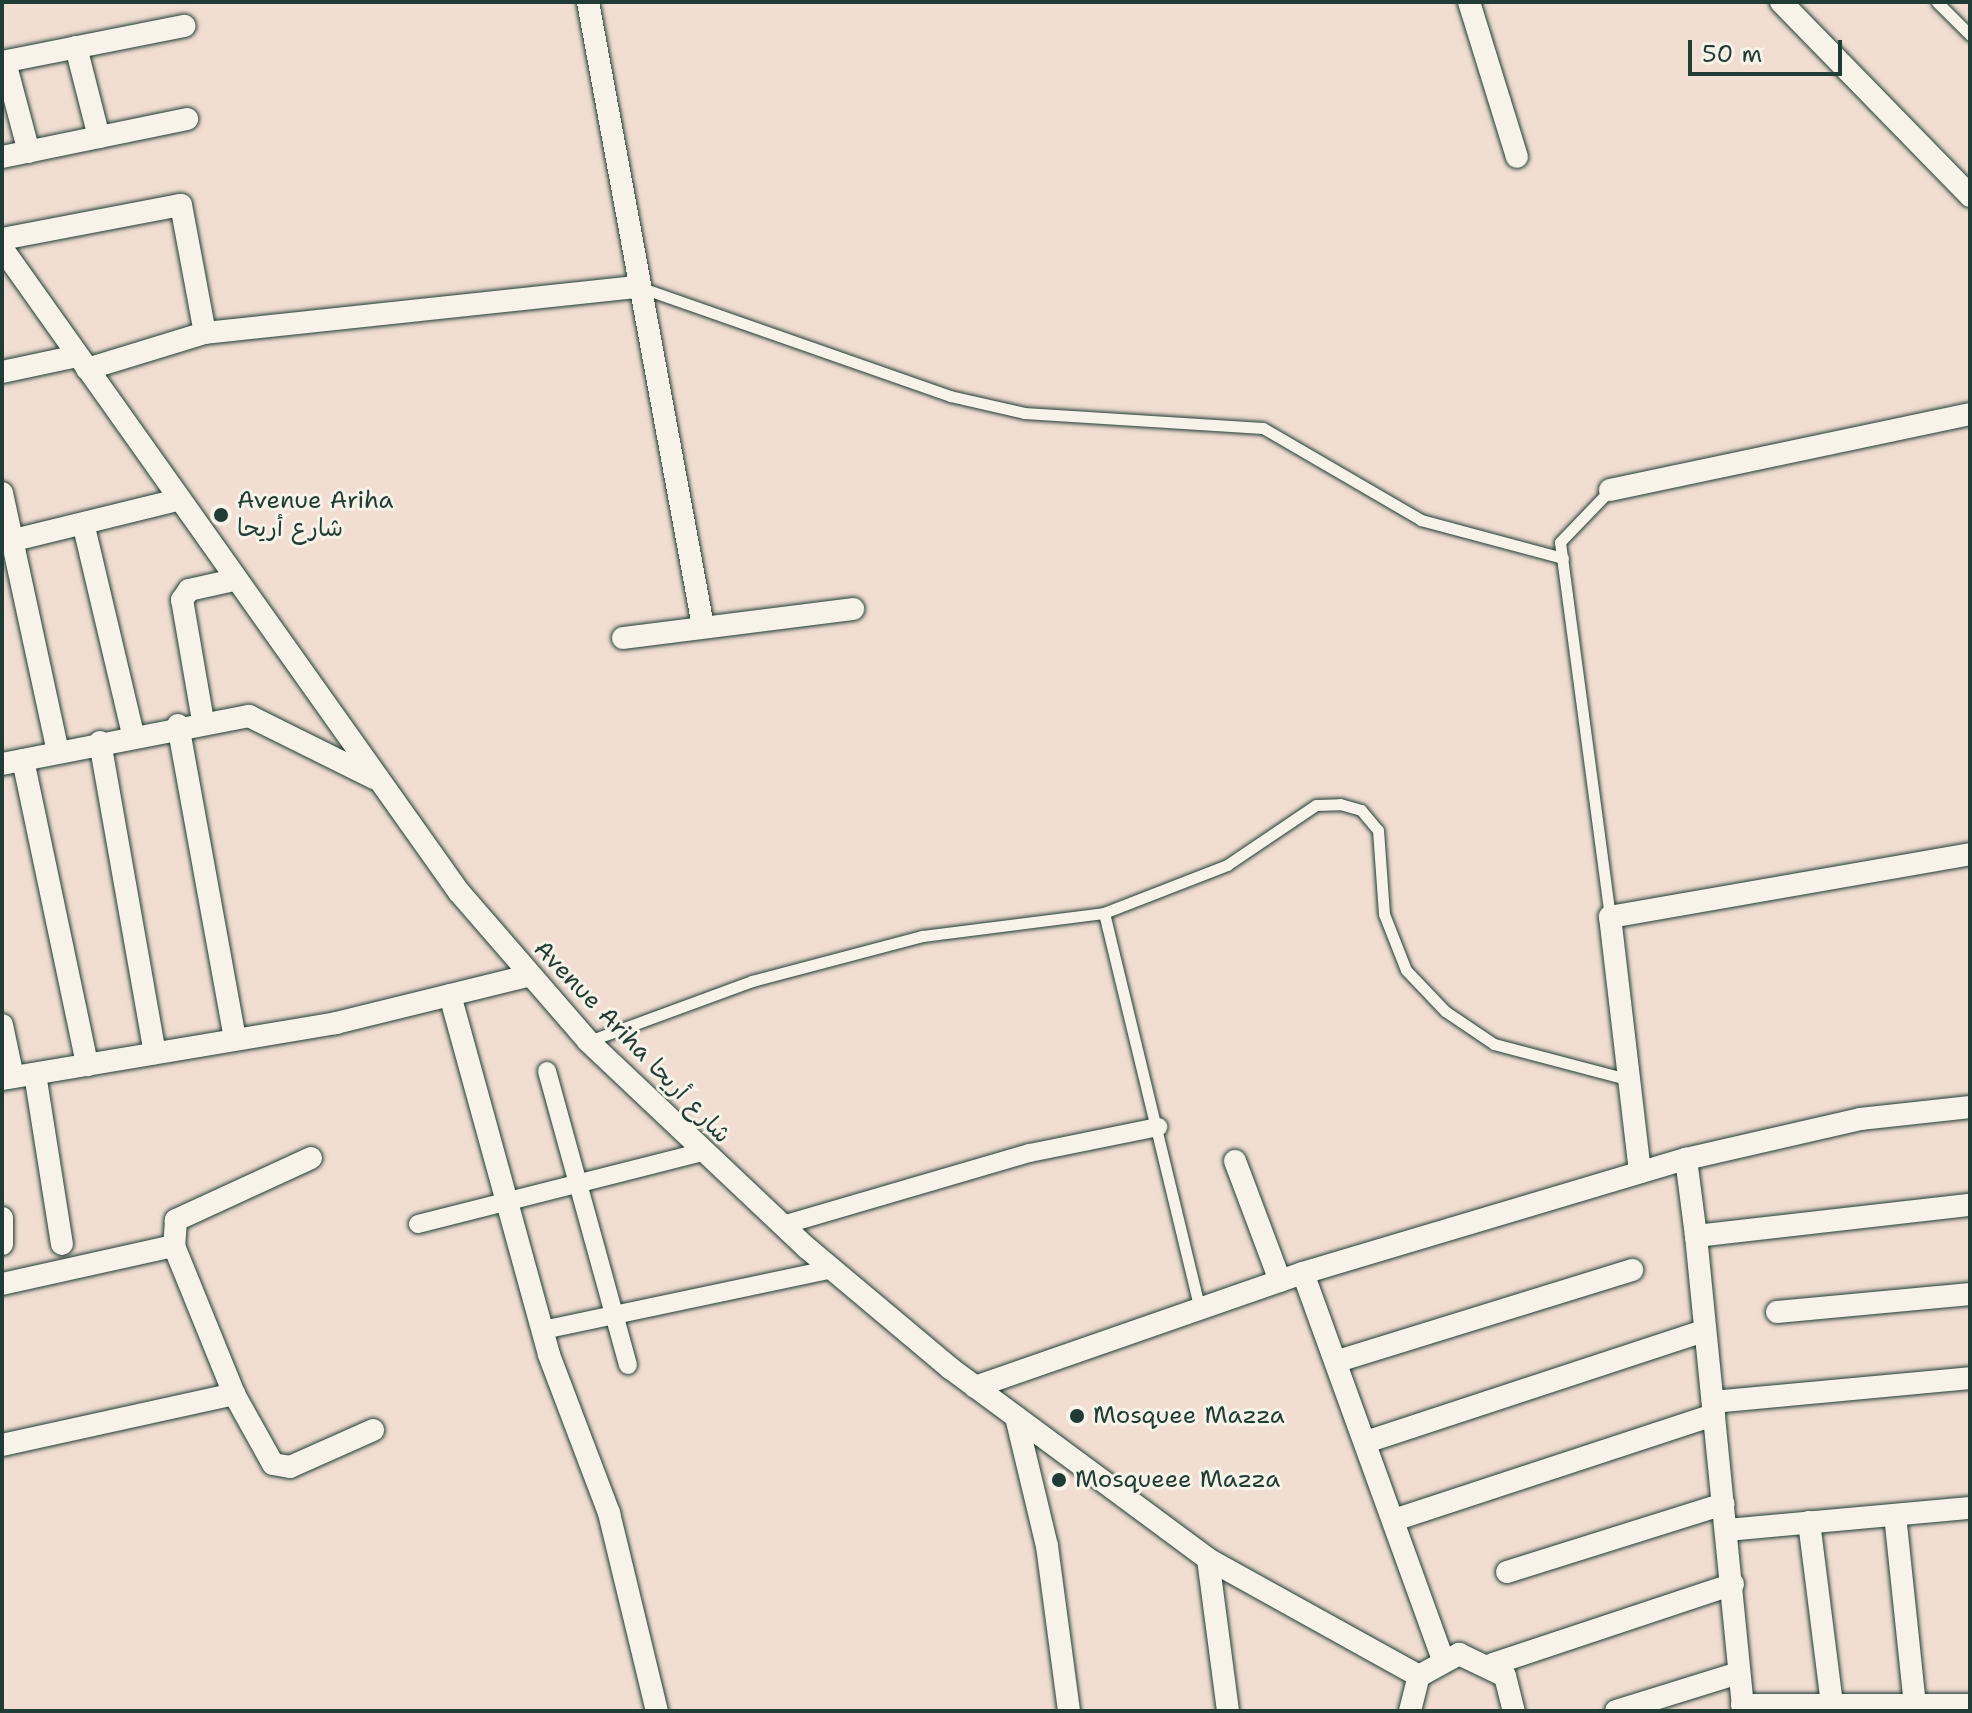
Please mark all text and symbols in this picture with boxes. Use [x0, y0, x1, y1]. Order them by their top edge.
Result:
scale bar [1692, 24, 1846, 74]
text: 50 m [1702, 38, 1762, 70]
place label: Avenue Ariha شارع أريحا [237, 487, 394, 543]
marker: Avenue Ariha شارع أريحا [212, 506, 230, 524]
street label: Avenue Ariha شارع أريحا [528, 935, 736, 1149]
place label: Mosquee Mazza [1093, 1402, 1285, 1430]
marker: Mosquee Mazza [1068, 1407, 1086, 1425]
place label: Mosqueee Mazza [1075, 1466, 1280, 1494]
marker: Mosqueee Mazza [1050, 1471, 1068, 1489]

